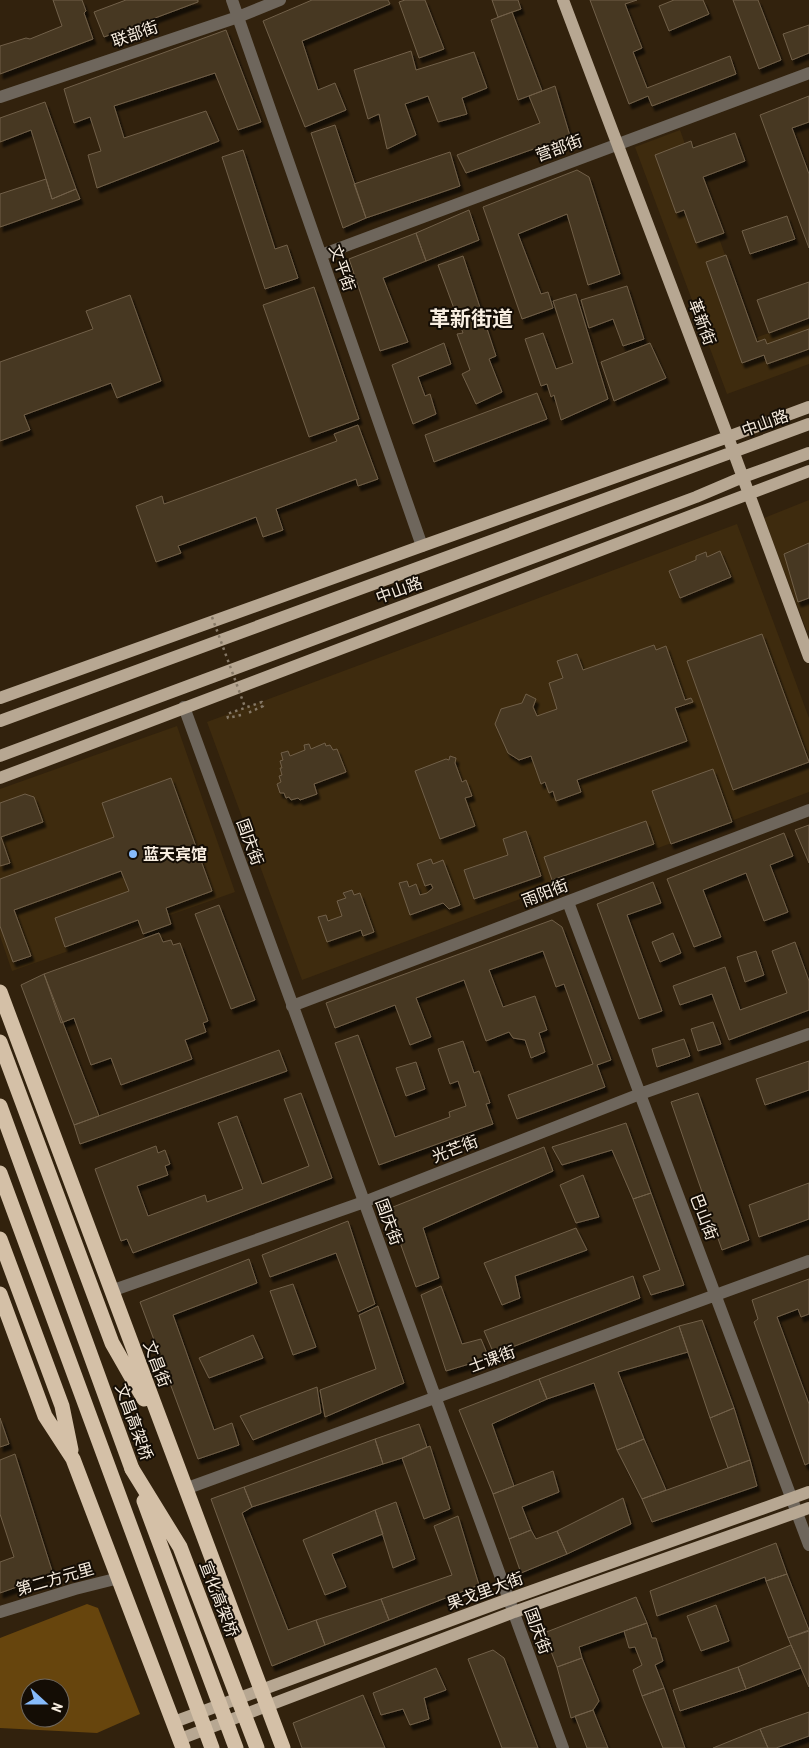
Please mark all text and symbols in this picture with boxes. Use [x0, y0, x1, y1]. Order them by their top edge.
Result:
street label: 联部街 [109, 17, 161, 51]
street label: 营部街 [533, 131, 585, 165]
street label: 文平街 [325, 242, 359, 294]
street label: 革新街 [685, 296, 719, 348]
district label: 革新街道 [429, 307, 513, 331]
street label: 中山路 [739, 406, 791, 440]
street label: 中山路 [373, 573, 425, 607]
street label: 国庆街 [233, 816, 267, 868]
place label: 蓝天宾馆 [143, 845, 207, 864]
marker: 蓝天宾馆 [127, 848, 139, 860]
street label: 雨阳街 [519, 876, 571, 910]
street label: 光芒街 [429, 1132, 481, 1166]
street label: 巴山街 [687, 1191, 721, 1243]
street label: 国庆街 [372, 1196, 406, 1248]
street label: 文昌街 [140, 1338, 174, 1390]
street label: 士课街 [466, 1342, 518, 1376]
street label: 文昌高架桥 [111, 1381, 157, 1463]
street label: 宣化高架桥 [196, 1558, 242, 1640]
street label: 第二方元里 [14, 1559, 96, 1599]
street label: 果戈里大街 [444, 1568, 526, 1614]
street label: 国庆街 [521, 1605, 555, 1657]
north arrow [20, 1678, 70, 1728]
text: N [48, 1701, 66, 1715]

